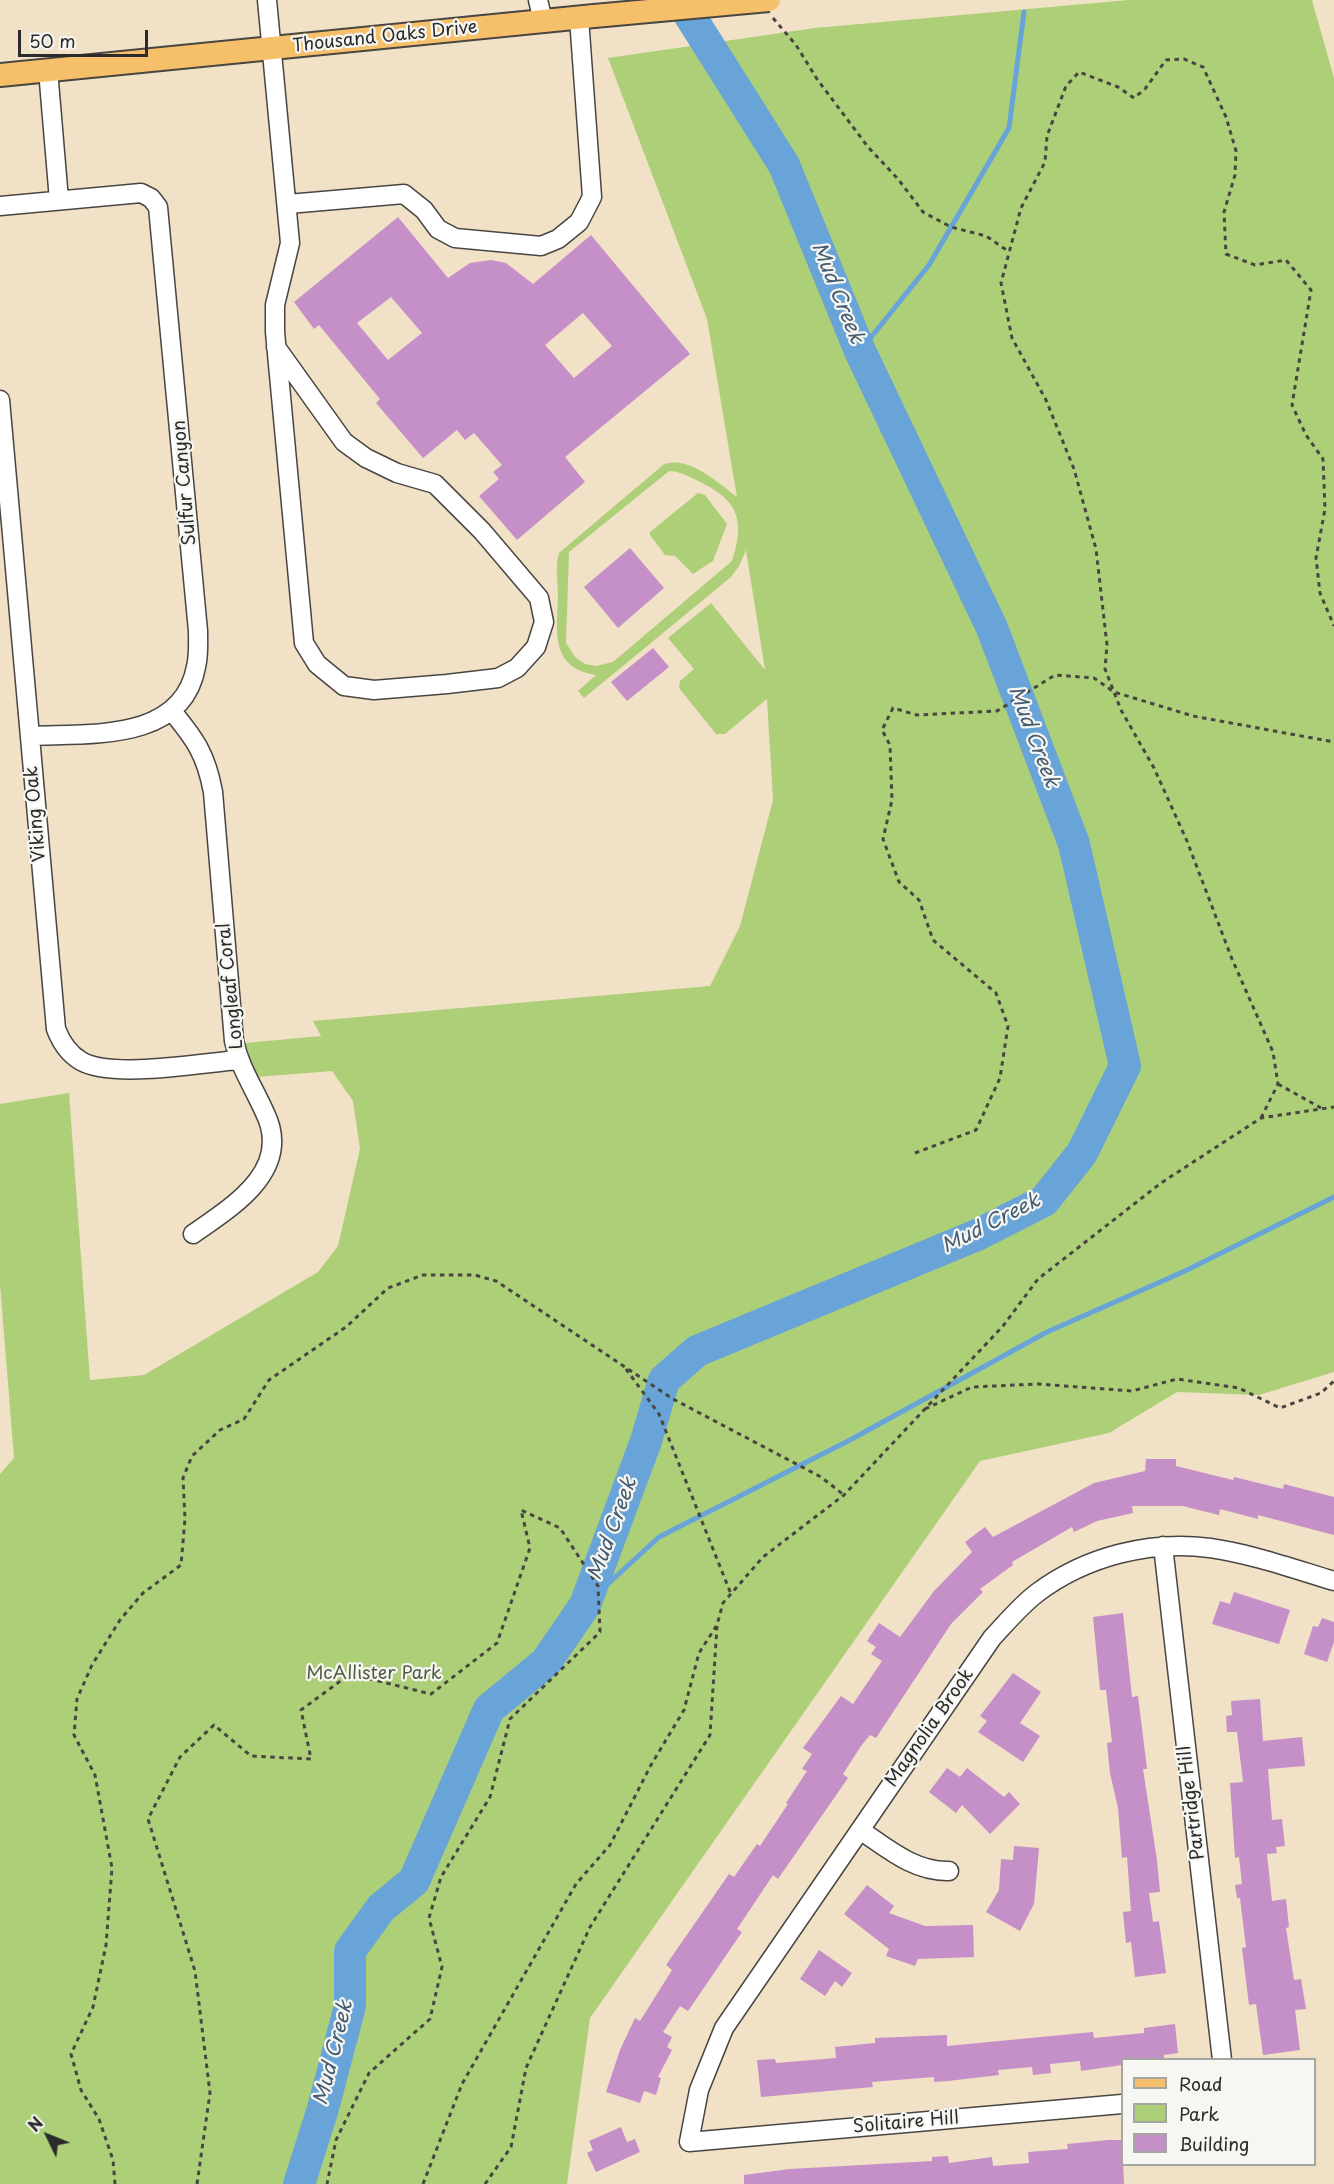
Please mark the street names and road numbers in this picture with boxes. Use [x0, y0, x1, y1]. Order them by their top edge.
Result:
street label: Thousand Oaks Drive [292, 17, 478, 57]
street label: Sulfur Canyon [169, 419, 201, 547]
street label: Viking Oak [21, 765, 51, 863]
street label: Longleaf Coral [214, 922, 248, 1050]
street label: Magnolia Brook [881, 1665, 979, 1791]
street label: Partridge Hill [1174, 1745, 1210, 1861]
street label: Solitaire Hill [852, 2108, 960, 2138]

